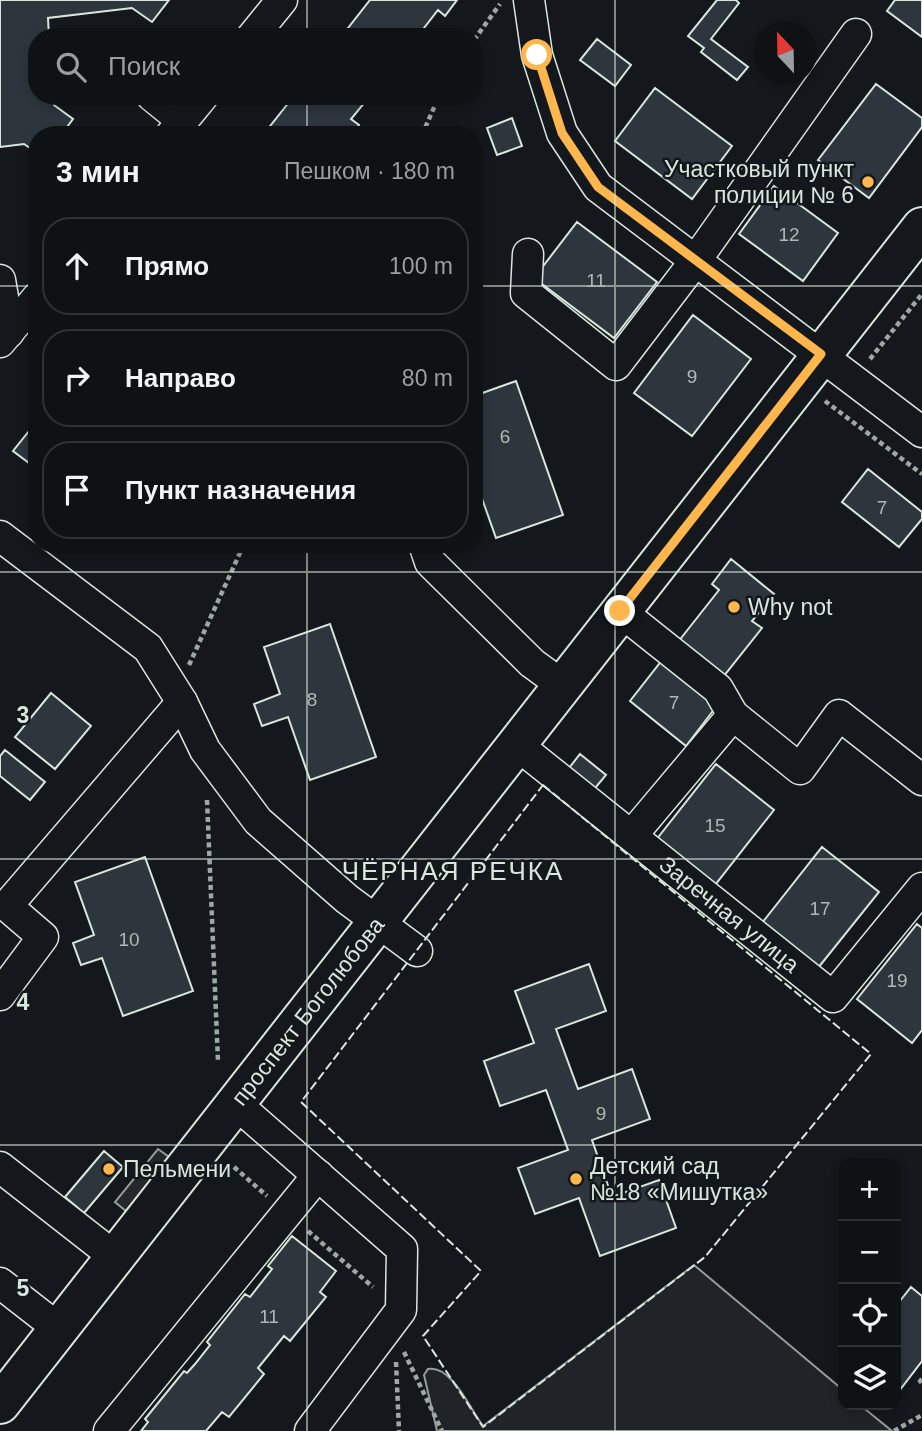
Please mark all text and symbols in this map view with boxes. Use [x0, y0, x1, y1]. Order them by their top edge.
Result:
north arrow [754, 21, 817, 84]
search box [28, 28, 483, 105]
route start [521, 39, 552, 70]
icon: search [52, 48, 90, 86]
text: Поиск [108, 51, 180, 81]
text: 3 мин [56, 155, 140, 188]
place label: Участковый пункт полиции № 6 [664, 156, 854, 208]
text: Пешком · 180 m [284, 158, 455, 184]
marker: Участковый пункт полиции № 6 [860, 174, 876, 190]
house number: 12 [778, 224, 800, 245]
icon: ahead [58, 247, 96, 285]
text: Прямо [125, 251, 209, 281]
text: 100 m [389, 253, 453, 279]
house number: 11 [586, 270, 606, 291]
icon: right [58, 359, 96, 397]
text: Направо [125, 363, 236, 393]
text: 80 m [402, 365, 453, 391]
house number: 9 [687, 366, 697, 387]
house number: 6 [500, 426, 510, 447]
icon: arrive [58, 471, 96, 509]
text: Пункт назначения [125, 475, 356, 505]
house number: 7 [877, 497, 887, 518]
place label: Why not [748, 594, 833, 620]
route end [604, 595, 635, 626]
marker: Why not [726, 599, 742, 615]
house number: 8 [307, 689, 317, 710]
house number: 7 [669, 692, 679, 713]
text: 3 [17, 702, 29, 728]
house number: 15 [704, 815, 726, 836]
street label: Заречная улица [654, 851, 805, 978]
district label: ЧЁРНАЯ РЕЧКА [342, 856, 564, 886]
house number: 17 [809, 898, 831, 919]
street label: проспект Боголюбова [226, 912, 389, 1110]
house number: 10 [118, 929, 140, 950]
house number: 19 [886, 970, 908, 991]
text: 4 [17, 989, 30, 1015]
house number: 9 [596, 1103, 606, 1124]
place label: Детский сад №18 «Мишутка» [590, 1153, 768, 1205]
place label: Пельмени [123, 1156, 231, 1182]
map controls [838, 1158, 901, 1410]
button: + [838, 1158, 901, 1221]
marker: Пельмени [101, 1161, 117, 1177]
marker: Детский сад №18 «Мишутка» [568, 1171, 584, 1187]
button: − [838, 1221, 901, 1284]
text: 5 [17, 1275, 30, 1301]
button: locate [838, 1284, 901, 1347]
house number: 11 [259, 1306, 279, 1327]
button: layers [838, 1347, 901, 1410]

